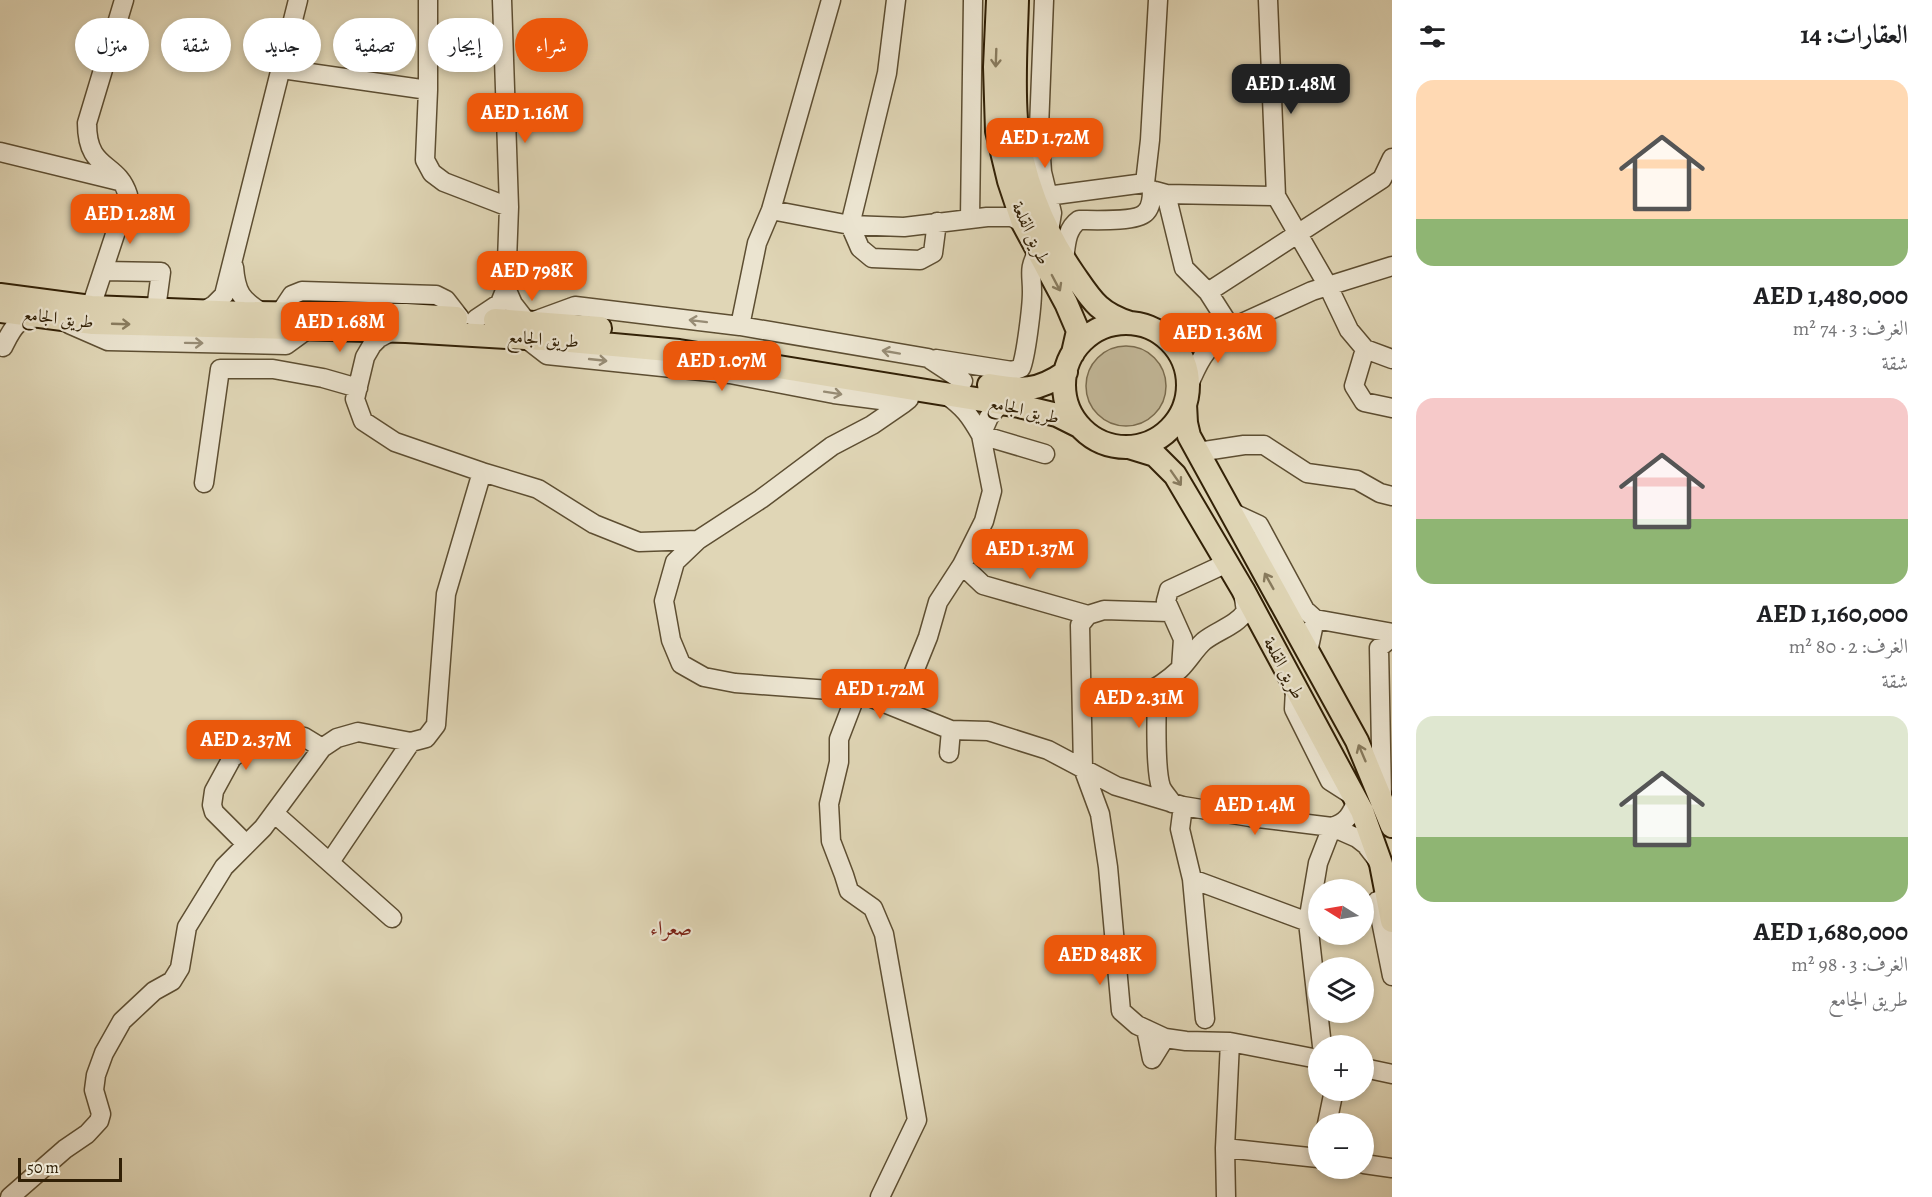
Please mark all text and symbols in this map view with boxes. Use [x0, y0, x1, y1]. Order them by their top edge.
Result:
text: العقارات: 14 [1800, 17, 1908, 52]
chip: منزل [75, 18, 149, 72]
chip: شقة [161, 18, 231, 72]
chip: جديد [243, 18, 321, 72]
chip: تصفية [333, 18, 416, 72]
chip: إيجار [428, 18, 503, 72]
chip: شراء [515, 18, 588, 72]
icon: filters [1416, 20, 1449, 53]
one-way arrow [990, 48, 1001, 68]
pin: AED 1.48M [1222, 64, 1360, 115]
text: AED 1.48M [1246, 70, 1336, 97]
pin: AED 1.16M [456, 93, 594, 144]
text: AED 1.16M [481, 99, 569, 126]
pin: AED 1.72M [976, 118, 1114, 169]
icon: home [1608, 119, 1716, 227]
text: AED 1.72M [1000, 124, 1090, 151]
pin: AED 1.28M [61, 194, 199, 245]
street label: طريق القلعة [1006, 197, 1056, 269]
text: AED 1.28M [85, 200, 175, 227]
pin: AED 798K [470, 251, 594, 302]
text: AED 798K [491, 257, 573, 284]
one-way arrow [1051, 274, 1062, 292]
text: AED 1,480,000 [1753, 278, 1908, 313]
street label: طريق الجامع [20, 302, 95, 338]
pin: AED 1.68M [271, 302, 409, 353]
text: AED 1.68M [295, 308, 385, 335]
pin: AED 1.36M [1149, 313, 1287, 364]
one-way arrow [689, 315, 709, 326]
text: الغرف: 3 · 74 m² [1793, 315, 1908, 342]
one-way arrow [110, 319, 130, 330]
text: AED 1.36M [1173, 319, 1263, 346]
street label: طريق الجامع [506, 325, 580, 357]
one-way arrow [184, 337, 204, 349]
pin: AED 1.07M [653, 341, 791, 392]
one-way arrow [881, 346, 901, 357]
text: AED 1.07M [677, 347, 767, 374]
text: شقة [1882, 350, 1908, 377]
one-way arrow [588, 355, 607, 366]
one-way arrow [822, 388, 842, 399]
street label: طريق الجامع [985, 390, 1062, 434]
icon: home [1608, 437, 1716, 545]
one-way arrow [1170, 469, 1182, 485]
pin: AED 1.37M [961, 529, 1099, 580]
text: AED 1.37M [986, 535, 1074, 562]
one-way arrow [1263, 573, 1274, 591]
text: AED 1,160,000 [1757, 596, 1908, 631]
street label: طريق القلعة [1258, 633, 1310, 703]
text: الغرف: 2 · 80 m² [1789, 633, 1908, 660]
text: شقة [1882, 668, 1908, 695]
pin: AED 1.72M [811, 669, 949, 720]
text: AED 1.72M [835, 675, 925, 702]
pin: AED 2.31M [1070, 678, 1208, 729]
text: AED 2.31M [1094, 684, 1184, 711]
pin: AED 2.37M [177, 720, 315, 771]
text: AED 2.37M [201, 726, 291, 753]
one-way arrow [1356, 744, 1367, 763]
icon: home [1608, 755, 1716, 863]
pin: AED 1.4M [1193, 785, 1317, 836]
text: AED 1.4M [1215, 791, 1295, 818]
north arrow [1308, 879, 1374, 945]
map controls [1308, 879, 1374, 1179]
district label: صعراء [650, 914, 692, 942]
text: AED 1,680,000 [1753, 914, 1908, 949]
pin: AED 848K [1038, 935, 1162, 986]
text: AED 848K [1058, 941, 1142, 968]
text: الغرف: 3 · 98 m² [1791, 951, 1908, 978]
button: layers [1308, 957, 1374, 1023]
text: طريق الجامع [1828, 986, 1908, 1013]
button: + [1308, 1035, 1374, 1101]
button: − [1308, 1113, 1374, 1179]
scale bar [18, 1155, 122, 1182]
text: 50 m [27, 1157, 59, 1179]

